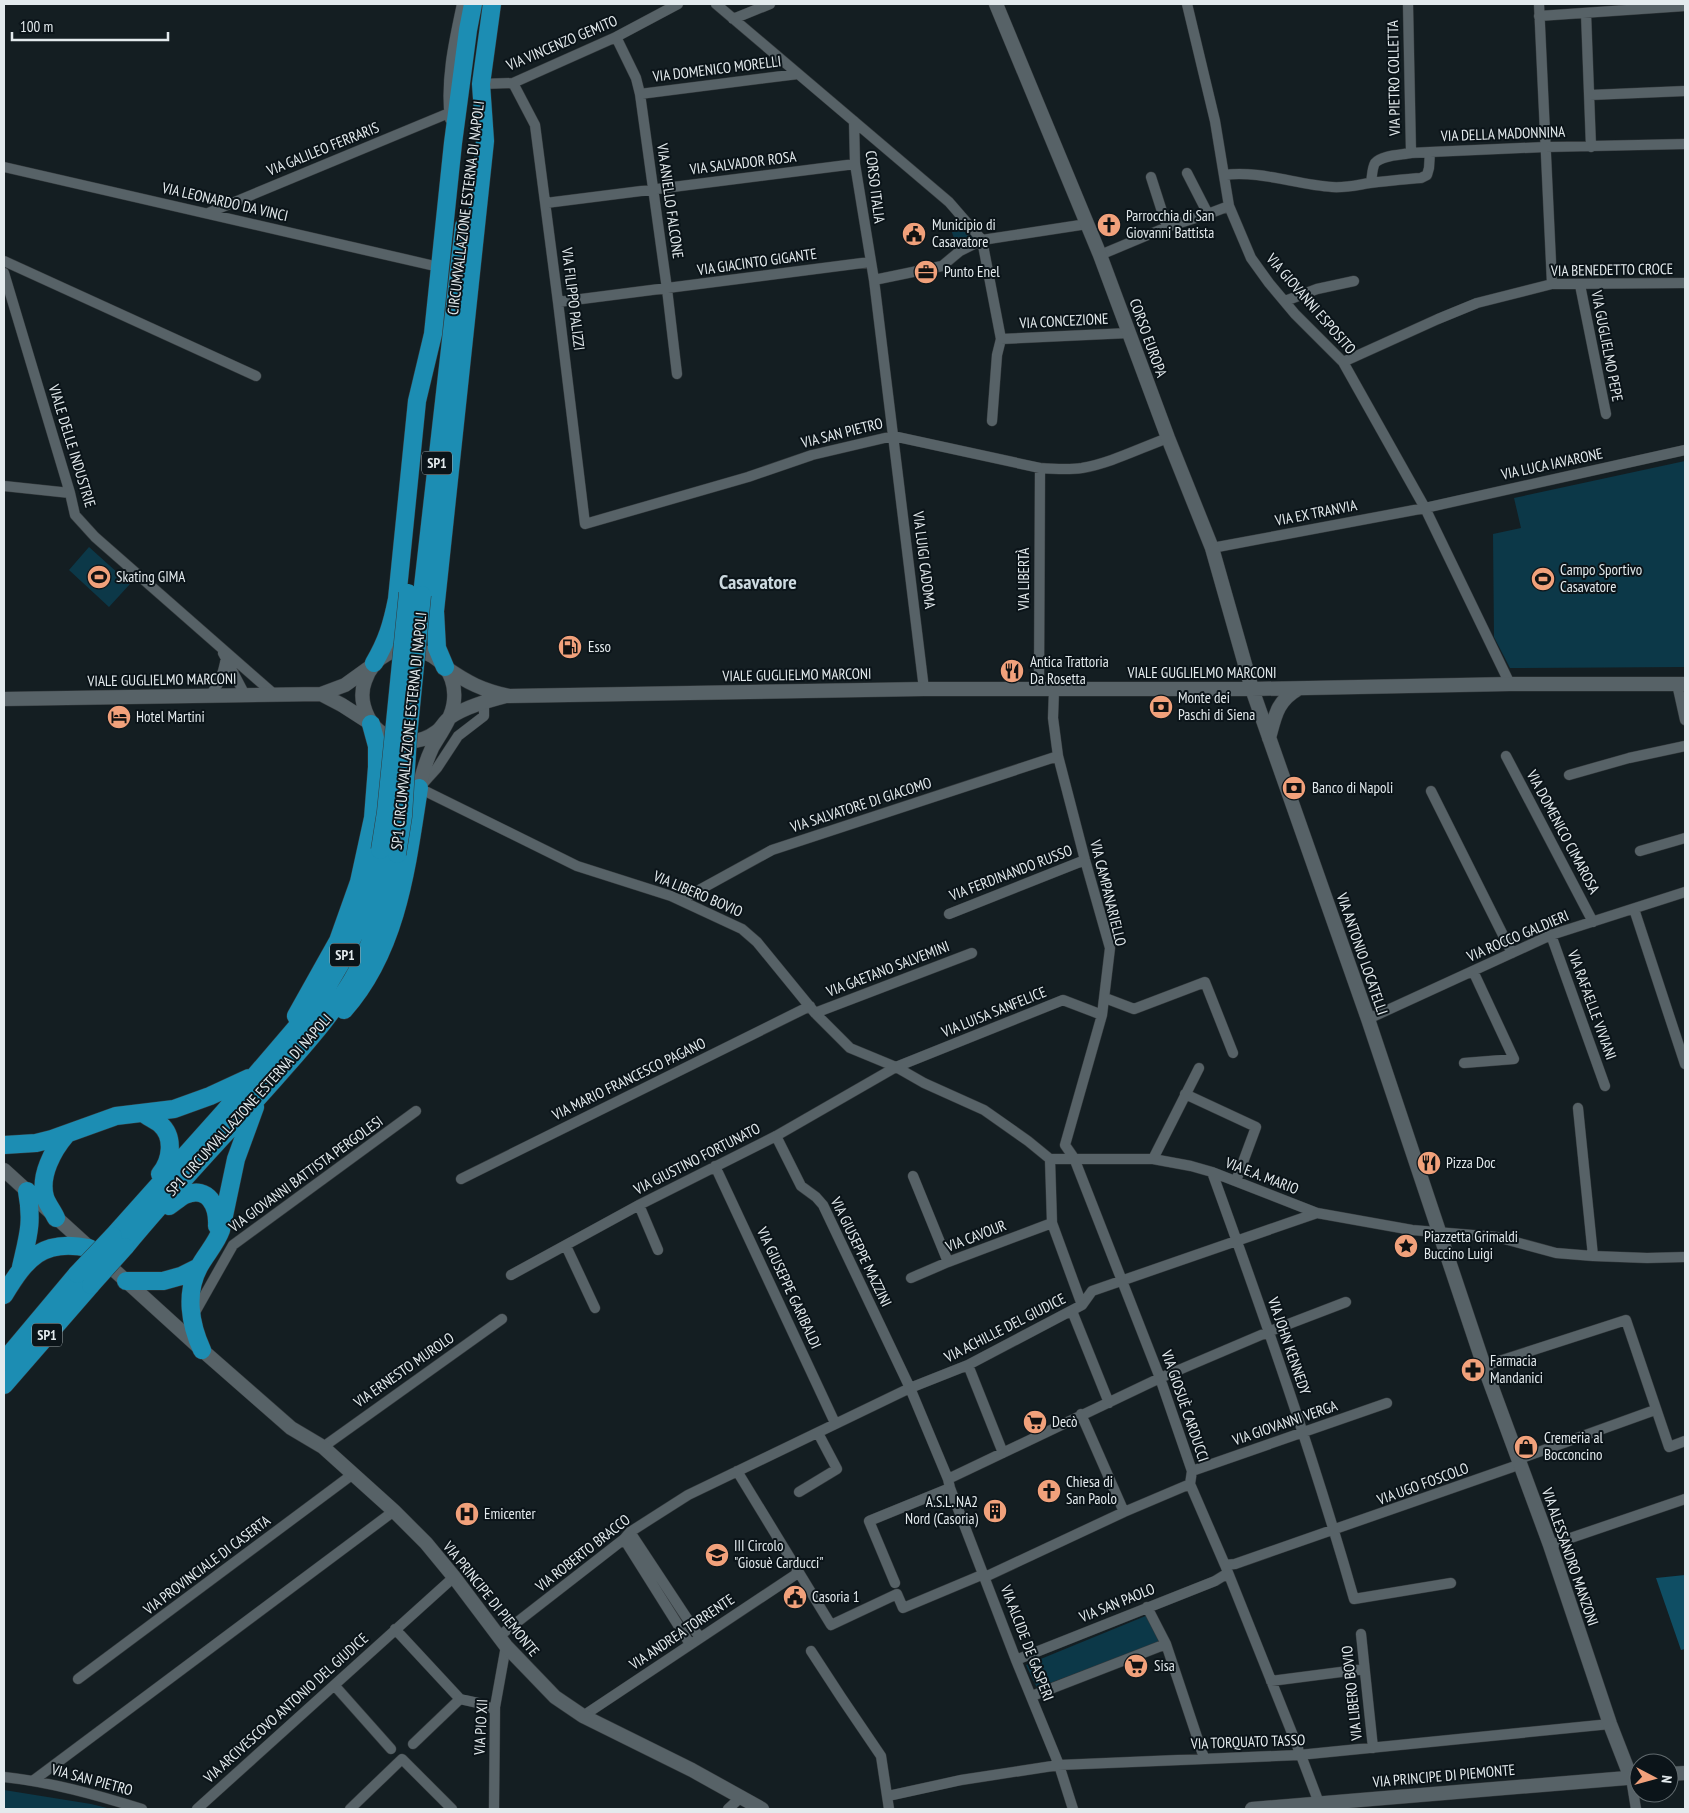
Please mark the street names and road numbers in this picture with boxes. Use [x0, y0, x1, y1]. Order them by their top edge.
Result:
street label: VIA VINCENZO GEMITO [503, 11, 620, 75]
street label: VIA PIETRO COLLETTA [1383, 19, 1404, 137]
street label: VIA DOMENICO MORELLI [651, 51, 782, 86]
street label: CIRCUMVALLAZIONE ESTERNA DI NAPOLI [443, 100, 488, 316]
street label: VIA GALILEO FERRARIS [263, 117, 382, 180]
street label: VIA DELLA MADONNINA [1439, 122, 1566, 145]
street label: VIA ANIELLO FALCONE [653, 141, 688, 260]
street label: VIA SALVADOR ROSA [688, 146, 798, 179]
street label: CORSO ITALIA [862, 149, 889, 225]
street label: VIA LEONARDO DA VINCI [159, 178, 290, 225]
street label: VIA GIACINTO GIGANTE [695, 244, 818, 279]
street label: VIA FILIPPO PALIZZI [558, 245, 589, 352]
street label: VIA GIOVANNI ESPOSITO [1262, 249, 1360, 358]
street label: VIA BENEDETTO CROCE [1550, 259, 1673, 280]
street label: VIA GUGLIELMO PEPE [1587, 288, 1628, 403]
street label: CORSO EUROPA [1125, 296, 1172, 381]
street label: VIA CONCEZIONE [1018, 309, 1109, 332]
street label: VIALE DELLE INDUSTRIE [44, 381, 100, 509]
street label: VIA SAN PIETRO [798, 413, 885, 452]
street label: VIA LUCA IAVARONE [1498, 443, 1605, 484]
road number: SP1 [422, 452, 452, 474]
street label: VIA EX TRANVIA [1272, 495, 1359, 530]
street label: VIA LUIGI CADOMA [909, 509, 940, 611]
street label: VIA LIBERTÀ [1014, 547, 1033, 611]
street label: SP1 CIRCUMVALLAZIONE ESTERNA DI NAPOLI [387, 611, 430, 851]
street label: VIALE GUGLIELMO MARCONI [1126, 663, 1277, 682]
street label: VIALE GUGLIELMO MARCONI [721, 664, 872, 685]
street label: VIALE GUGLIELMO MARCONI [86, 669, 237, 690]
street label: VIA DOMENICO CIMAROSA [1522, 766, 1605, 898]
street label: VIA SALVATORE DI GIACOMO [787, 773, 934, 837]
street label: VIA CAMPANARIELLO [1086, 837, 1131, 948]
street label: VIA FERDINANDO RUSSO [946, 840, 1075, 905]
street label: VIA LIBERO BOVIO [650, 866, 746, 921]
street label: VIA ANTONIO LOCATELLI [1332, 889, 1392, 1017]
street label: VIA ROCCO GALDIERI [1463, 906, 1572, 966]
street label: VIA GAETANO SALVEMINI [823, 936, 952, 1001]
road number: SP1 [330, 944, 360, 966]
street label: VIA RAFAELLE VIVIANI [1564, 947, 1621, 1062]
street label: VIA LUISA SANFELICE [938, 982, 1049, 1042]
street label: SP1 CIRCUMVALLAZIONE ESTERNA DI NAPOLI [162, 1010, 336, 1200]
street label: VIA MARIO FRANCESCO PAGANO [548, 1033, 709, 1124]
street label: VIA GIOVANNI BATTISTA PERGOLESI [224, 1111, 387, 1237]
street label: VIA GIUSTINO FORTUNATO [630, 1118, 763, 1199]
street label: VIA E.A. MARIO [1222, 1152, 1302, 1198]
street label: VIA GIUSEPPE MAZZINI [826, 1193, 896, 1310]
street label: VIA CAVOUR [942, 1215, 1009, 1256]
street label: VIA GIUSEPPE GARIBALDI [753, 1223, 826, 1352]
street label: VIA ACHILLE DEL GIUDICE [940, 1289, 1069, 1367]
street label: VIA JOHN KENNEDY [1264, 1294, 1315, 1397]
road number: SP1 [32, 1324, 62, 1346]
street label: VIA ERNESTO MUROLO [349, 1328, 458, 1412]
street label: VIA GIOSUÈ CARDUCCI [1157, 1347, 1213, 1464]
street label: VIA GIOVANNI VERGA [1229, 1395, 1341, 1450]
street label: VIA UGO FOSCOLO [1374, 1458, 1471, 1509]
street label: VIA ALESSANDRO MANZONI [1538, 1484, 1603, 1628]
street label: VIA PROVINCIALE DI CASERTA [139, 1510, 275, 1619]
street label: VIA ROBERTO BRACCO [531, 1510, 634, 1596]
street label: VIA PRINCIPE DI PIEMONTE [438, 1536, 544, 1660]
street label: VIA SAN PAOLO [1075, 1579, 1157, 1627]
street label: VIA ALCIDE DE GASPERI [996, 1581, 1058, 1703]
street label: VIA ANDREA TORRENTE [625, 1590, 738, 1674]
street label: VIA ARCIVESCOVO ANTONIO DEL GIUDICE [199, 1629, 372, 1787]
street label: VIA LIBERO BOVIO [1337, 1645, 1366, 1742]
street label: VIA PIO XII [469, 1698, 491, 1756]
street label: VIA TORQUATO TASSO [1189, 1730, 1306, 1753]
street label: VIA SAN PIETRO [48, 1759, 135, 1799]
street label: VIA PRINCIPE DI PIEMONTE [1371, 1760, 1516, 1791]

